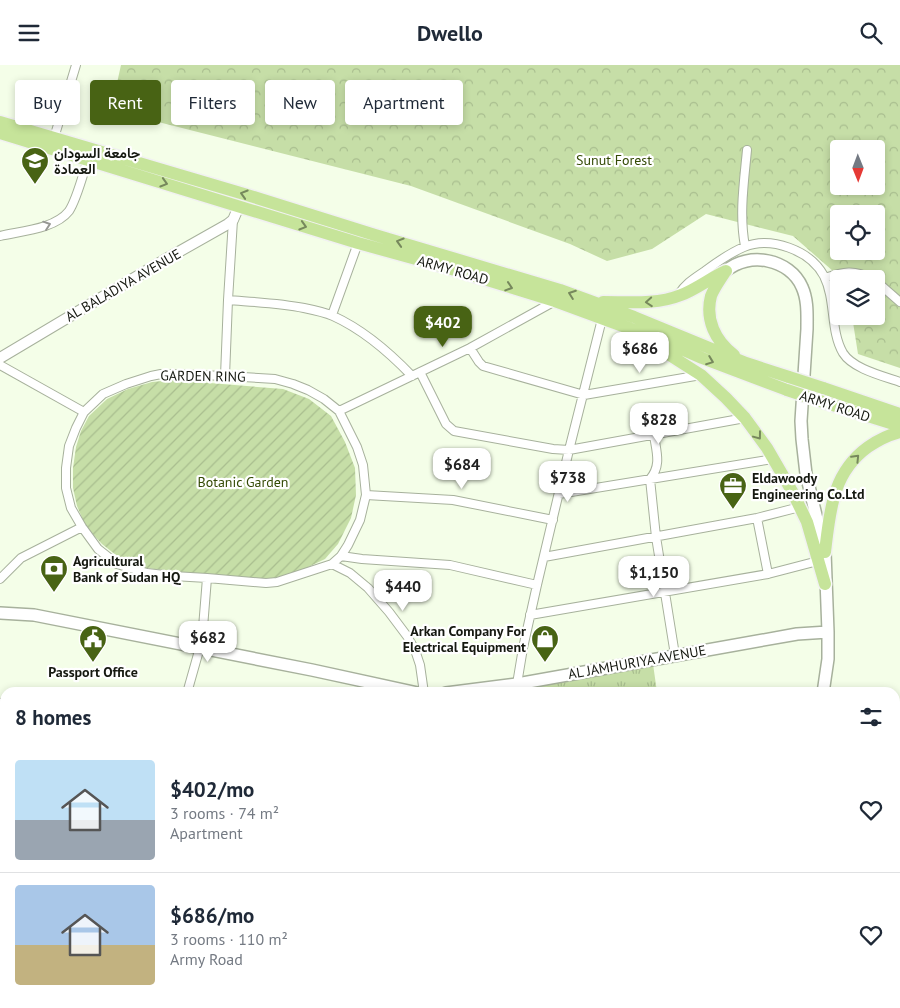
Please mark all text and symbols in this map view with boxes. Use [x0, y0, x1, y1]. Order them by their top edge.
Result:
icon: menu [15, 19, 43, 47]
text: Dwello [417, 19, 483, 47]
icon: search [857, 19, 885, 47]
chip: Buy [15, 80, 80, 125]
chip: Rent [90, 80, 161, 125]
chip: Filters [171, 80, 255, 125]
chip: New [265, 80, 335, 125]
chip: Apartment [345, 80, 463, 125]
north arrow [830, 140, 885, 195]
map controls [830, 140, 885, 325]
place label: جامعة السودان العمادة [54, 144, 141, 178]
school or university icon: جامعة السودان العمادة [20, 146, 50, 185]
park label: Sunut Forest [576, 151, 652, 169]
one-way arrow [159, 177, 167, 187]
one-way arrow [241, 190, 249, 200]
button: locate [830, 205, 885, 260]
one-way arrow [43, 220, 51, 230]
one-way arrow [298, 220, 306, 230]
one-way arrow [396, 238, 404, 248]
street label: AL BALADIYA AVENUE [62, 245, 184, 325]
street label: ARMY ROAD [415, 251, 491, 289]
button: layers [830, 270, 885, 325]
one-way arrow [504, 281, 512, 291]
one-way arrow [568, 290, 577, 300]
one-way arrow [645, 296, 653, 307]
pin: $402 [413, 305, 473, 348]
text: $402 [425, 312, 461, 332]
pin: $686 [610, 331, 670, 374]
text: $686 [622, 338, 658, 358]
one-way arrow [705, 355, 714, 365]
street label: GARDEN RING [160, 366, 246, 386]
street label: ARMY ROAD [797, 386, 873, 426]
pin: $828 [629, 403, 689, 445]
text: $828 [641, 409, 677, 429]
one-way arrow [753, 430, 761, 439]
pin: $684 [432, 447, 492, 490]
text: $684 [444, 454, 480, 474]
one-way arrow [850, 455, 859, 464]
pin: $738 [538, 461, 598, 503]
text: $738 [550, 467, 586, 487]
place label: Eldawoody Engineering Co.Ltd [752, 469, 864, 503]
office icon: Eldawoody Engineering Co.Ltd [718, 471, 748, 510]
park label: Botanic Garden [197, 473, 289, 491]
place label: Agricultural Bank of Sudan HQ [73, 552, 181, 586]
bank icon: Agricultural Bank of Sudan HQ [39, 554, 69, 593]
pin: $1,150 [613, 555, 695, 598]
text: $1,150 [629, 562, 679, 582]
pin: $440 [373, 569, 433, 612]
text: $440 [385, 576, 421, 596]
pin: $682 [178, 621, 238, 663]
place label: Arkan Company For Electrical Equipment [403, 622, 526, 656]
public building icon: Passport Office [78, 624, 108, 663]
shop icon: Arkan Company For Electrical Equipment [530, 624, 560, 663]
text: $682 [190, 627, 226, 647]
street label: AL JAMHURIYA AVENUE [567, 641, 707, 683]
place label: Passport Office [48, 663, 138, 681]
icon: filters [857, 703, 885, 731]
text: 8 homes [15, 704, 91, 731]
text: $402/mo [170, 776, 254, 803]
icon: home [55, 780, 115, 840]
icon: heart [857, 796, 885, 824]
text: 3 rooms · 74 m² [170, 803, 279, 823]
text: Apartment [170, 823, 243, 843]
text: $686/mo [170, 902, 254, 929]
icon: home [55, 905, 115, 965]
icon: heart [857, 921, 885, 949]
text: 3 rooms · 110 m² [170, 929, 288, 949]
text: Army Road [170, 949, 243, 969]

